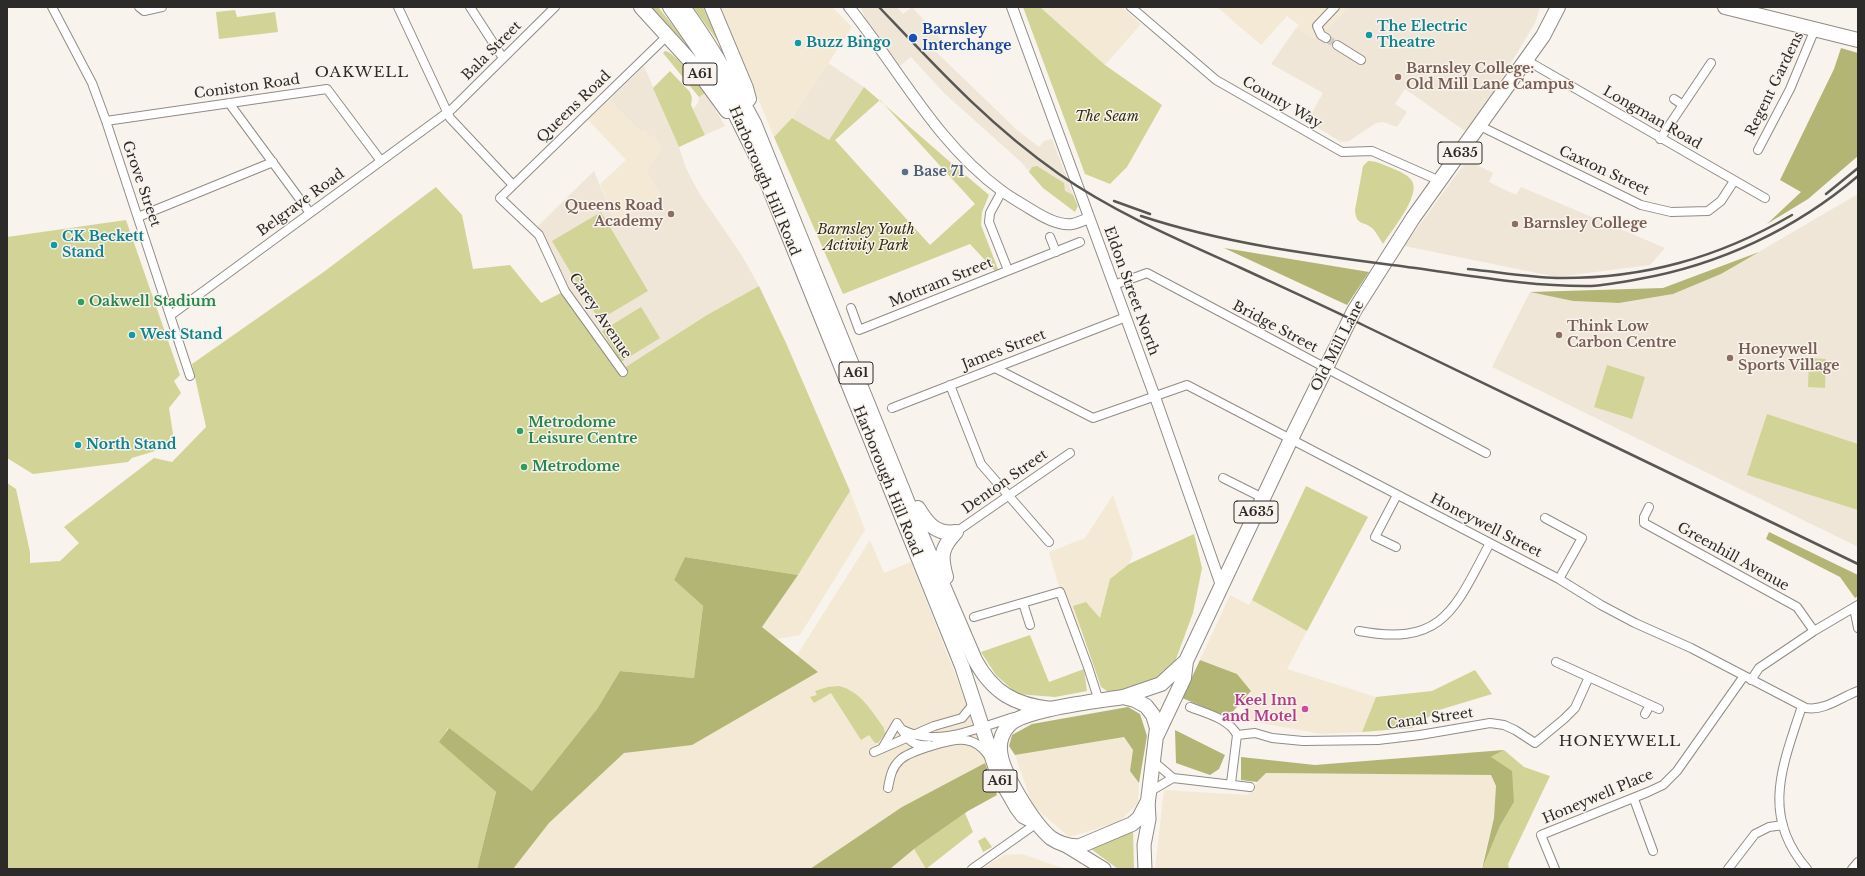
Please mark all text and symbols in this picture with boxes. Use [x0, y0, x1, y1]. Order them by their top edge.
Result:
street label: Bala Street [459, 18, 525, 84]
place label: The Electric Theatre [1377, 19, 1468, 52]
place label: Barnsley Interchange [922, 22, 1011, 54]
street label: Regent Gardens [1742, 29, 1808, 139]
marker: The Electric Theatre [1364, 30, 1374, 40]
marker: Barnsley Interchange [907, 32, 919, 44]
place label: Buzz Bingo [806, 35, 891, 51]
marker: Buzz Bingo [793, 38, 803, 48]
place label: Barnsley College: Old Mill Lane Campus [1406, 61, 1574, 94]
road number: A61 [683, 63, 717, 85]
district label: OAKWELL [315, 64, 409, 82]
street label: Queens Road [534, 68, 614, 146]
street label: Coniston Road [193, 71, 301, 103]
marker: Barnsley College: Old Mill Lane Campus [1393, 72, 1403, 82]
street label: County Way [1239, 73, 1325, 133]
street label: Longman Road [1600, 83, 1704, 153]
street label: Harborough Hill Road [725, 104, 803, 258]
park label: The Seam [1075, 109, 1139, 125]
street label: Grove Street [118, 139, 164, 229]
road number: A635 [1438, 142, 1482, 164]
street label: Caxton Street [1556, 143, 1652, 199]
place label: Base 71 [913, 164, 964, 180]
street label: Belgrave Road [254, 166, 348, 240]
marker: Base 71 [900, 167, 910, 177]
place label: Queens Road Academy [565, 198, 663, 230]
marker: Queens Road Academy [666, 209, 676, 219]
place label: Barnsley College [1523, 216, 1647, 232]
marker: Barnsley College [1510, 219, 1520, 229]
park label: Barnsley Youth Activity Park [817, 222, 915, 254]
street label: Eldon Street North [1100, 224, 1162, 358]
place label: CK Beckett Stand [62, 229, 144, 262]
marker: CK Beckett Stand [49, 240, 59, 250]
street label: Mottram Street [887, 255, 995, 311]
street label: Carey Avenue [565, 270, 635, 362]
place label: Oakwell Stadium [89, 294, 216, 310]
marker: Oakwell Stadium [76, 297, 86, 307]
street label: Bridge Street [1230, 297, 1320, 357]
street label: Old Mill Lane [1308, 298, 1368, 394]
place label: Think Low Carbon Centre [1567, 319, 1676, 352]
street label: James Street [960, 326, 1048, 374]
place label: West Stand [140, 327, 222, 343]
marker: West Stand [127, 330, 137, 340]
marker: Think Low Carbon Centre [1554, 330, 1564, 340]
place label: Honeywell Sports Village [1738, 342, 1839, 374]
marker: Honeywell Sports Village [1725, 353, 1735, 363]
road number: A61 [839, 362, 873, 384]
street label: Harborough Hill Road [849, 403, 925, 559]
place label: Metrodome Leisure Centre [528, 415, 637, 448]
marker: Metrodome Leisure Centre [515, 426, 525, 436]
place label: North Stand [86, 437, 177, 453]
marker: North Stand [73, 440, 83, 450]
street label: Denton Street [959, 446, 1051, 518]
place label: Metrodome [532, 459, 620, 475]
marker: Metrodome [519, 462, 529, 472]
street label: Honeywell Street [1427, 491, 1545, 561]
road number: A635 [1234, 501, 1278, 523]
street label: Greenhill Avenue [1674, 519, 1792, 595]
place label: Keel Inn and Motel [1222, 693, 1297, 726]
marker: Keel Inn and Motel [1300, 704, 1310, 714]
street label: Canal Street [1386, 705, 1474, 733]
district label: HONEYWELL [1559, 733, 1681, 751]
street label: Honeywell Place [1540, 766, 1656, 828]
road number: A61 [983, 770, 1017, 792]

